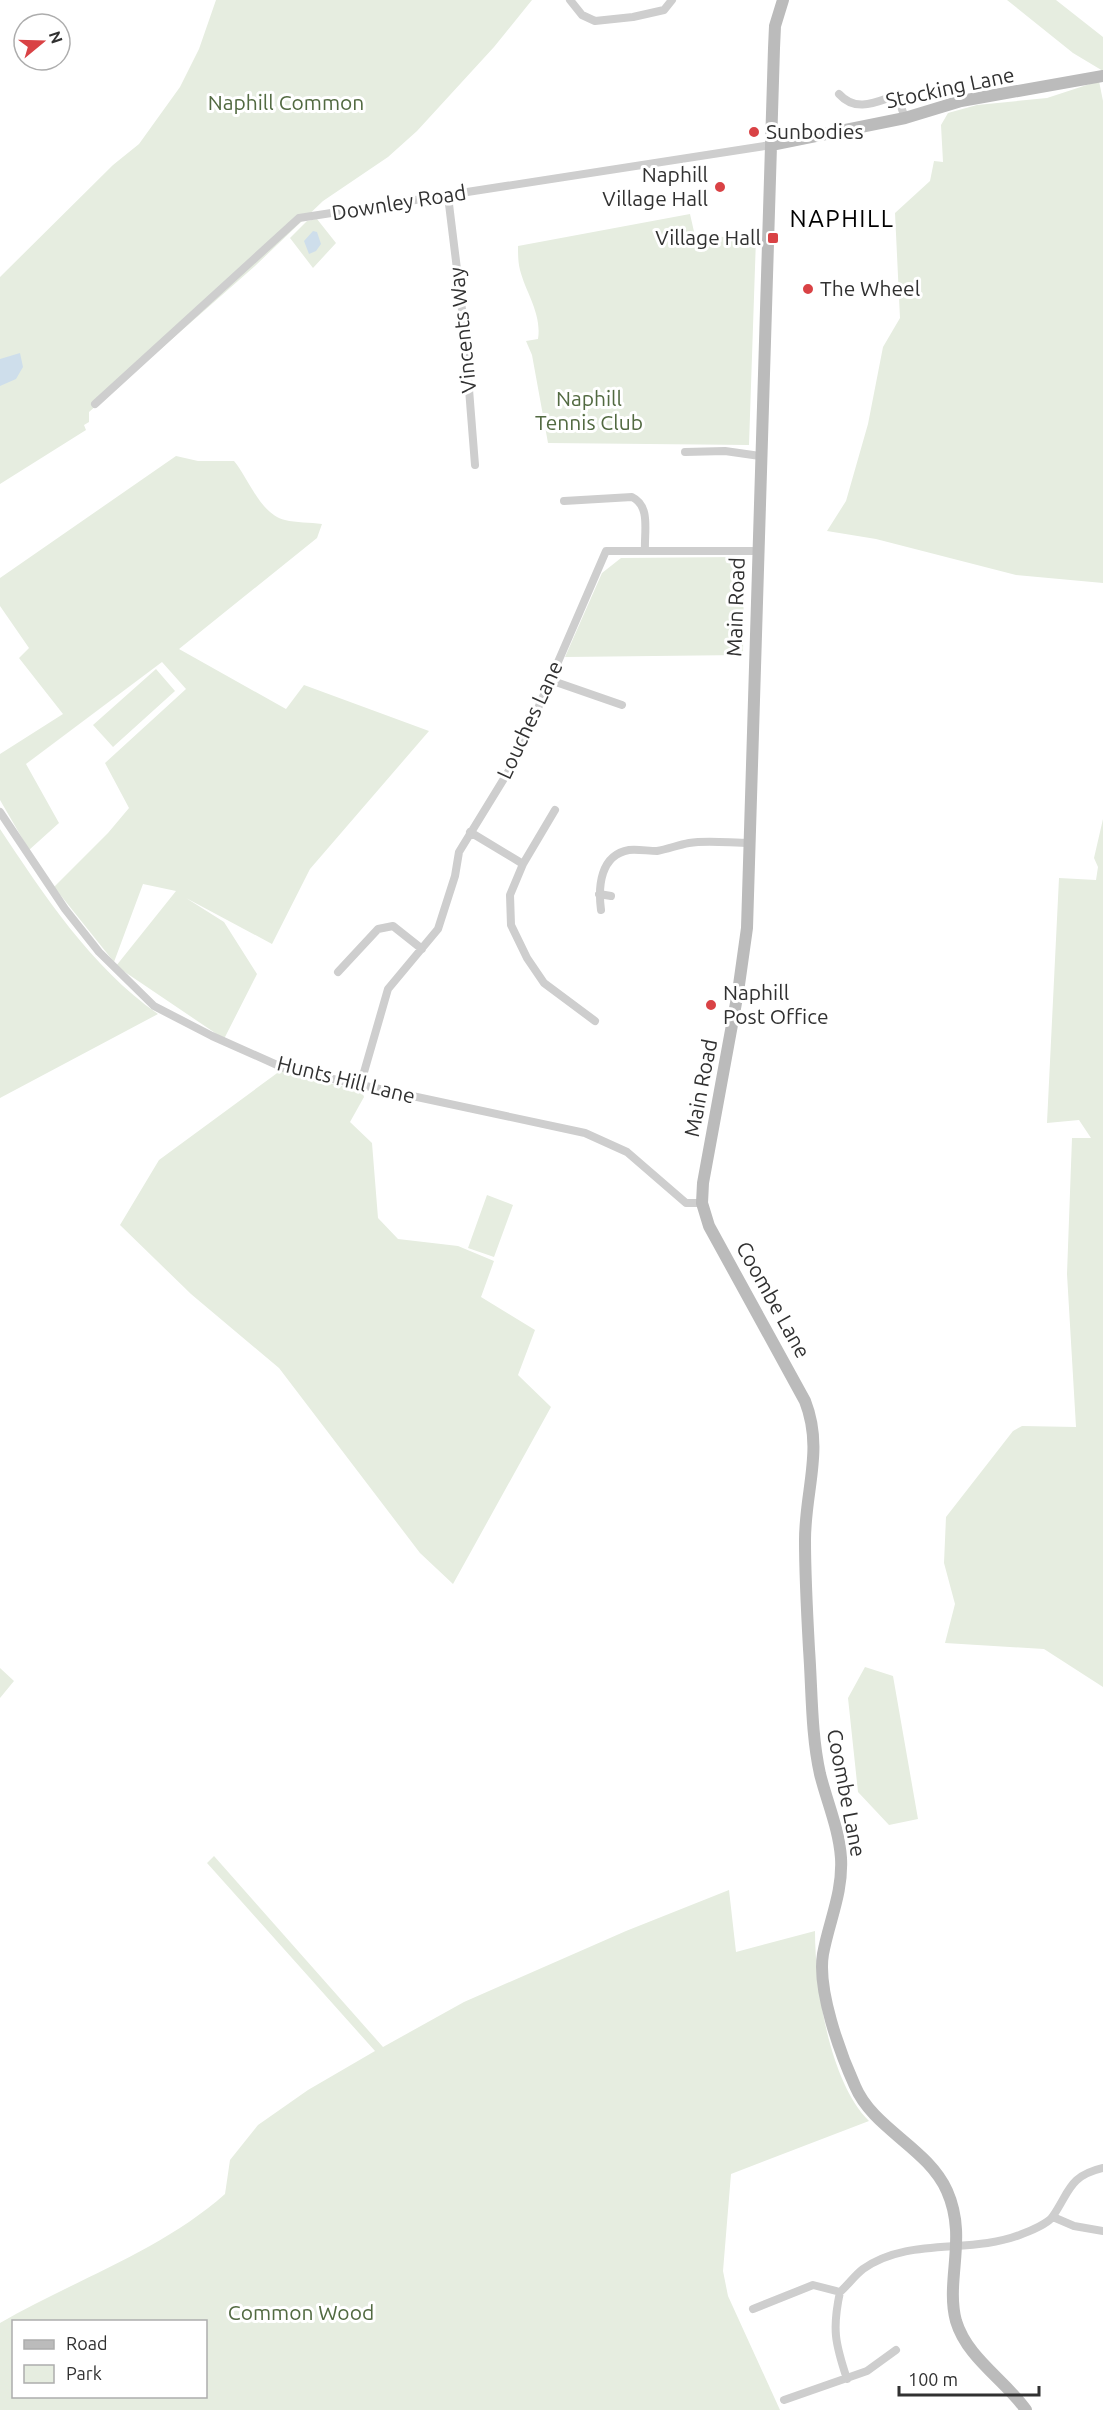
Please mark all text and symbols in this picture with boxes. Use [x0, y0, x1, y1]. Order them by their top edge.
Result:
north arrow [12, 12, 72, 72]
text: N [46, 29, 67, 46]
street label: Stocking Lane [883, 62, 1016, 112]
park label: Naphill Common [208, 90, 364, 114]
place label: Sunbodies [766, 119, 864, 143]
marker: Sunbodies [747, 125, 761, 139]
place label: Naphill Village Hall [602, 162, 708, 210]
street label: Downley Road [330, 180, 468, 224]
marker: Naphill Village Hall [713, 180, 727, 194]
district label: NAPHILL [790, 205, 894, 232]
place label: Village Hall [655, 225, 761, 249]
marker: Village Hall [766, 231, 780, 245]
street label: Vincents Way [443, 266, 481, 394]
place label: The Wheel [820, 276, 920, 300]
marker: The Wheel [801, 282, 815, 296]
park label: Naphill Tennis Club [535, 386, 643, 434]
street label: Main Road [721, 557, 749, 657]
street label: Louches Lane [491, 657, 567, 782]
place label: Naphill Post Office [723, 980, 828, 1028]
marker: Naphill Post Office [704, 998, 718, 1012]
street label: Main Road [679, 1037, 721, 1139]
street label: Hunts Hill Lane [275, 1050, 418, 1108]
street label: Coombe Lane [732, 1237, 816, 1362]
street label: Coombe Lane [823, 1727, 871, 1859]
park label: Common Wood [228, 2300, 374, 2324]
legend [12, 2320, 207, 2398]
text: Road [66, 2333, 108, 2353]
scale bar [899, 2359, 1038, 2397]
text: Park [66, 2363, 102, 2383]
text: 100 m [908, 2369, 958, 2389]

